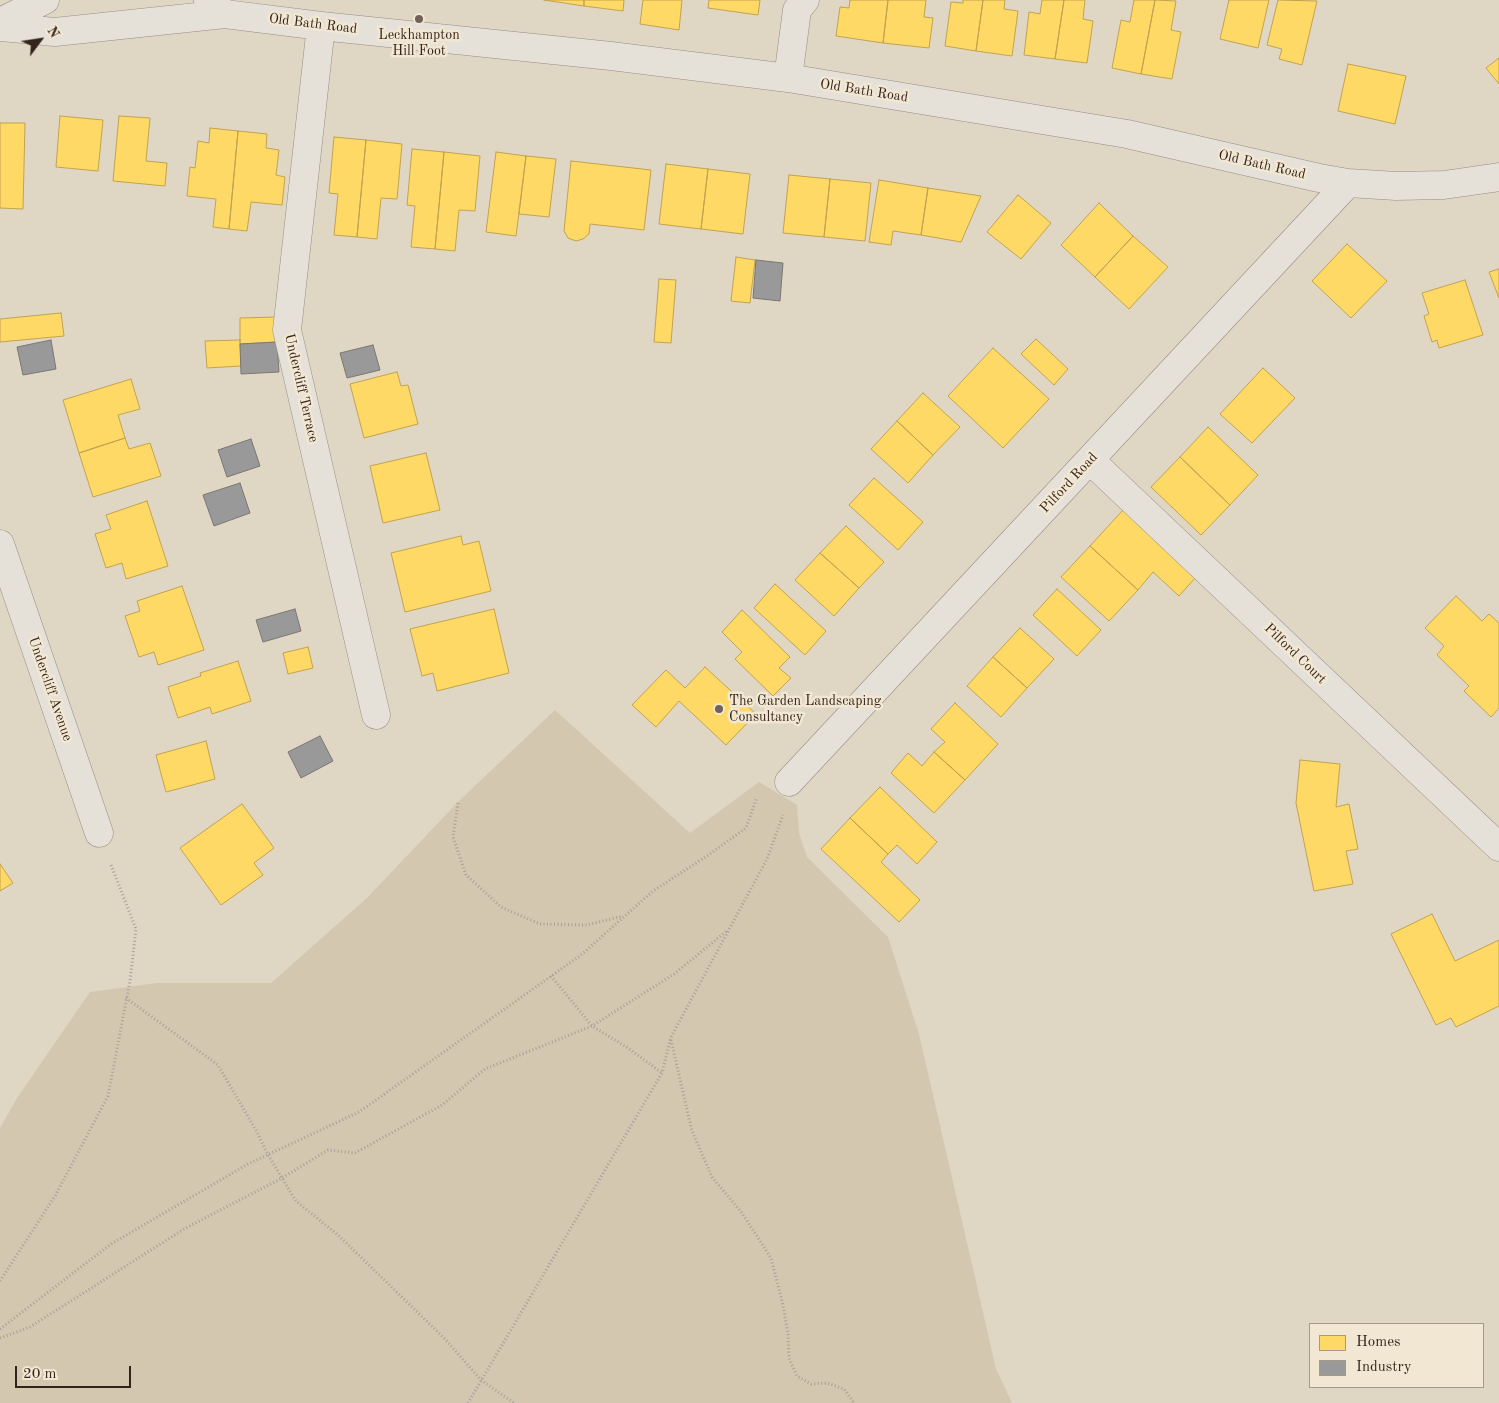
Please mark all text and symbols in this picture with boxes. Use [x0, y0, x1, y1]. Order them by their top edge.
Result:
street label: Old Bath Road [268, 10, 358, 38]
marker: Leckhampton Hill Foot [413, 13, 425, 25]
north arrow [15, 15, 65, 65]
text: N [44, 24, 62, 40]
place label: Leckhampton Hill Foot [378, 27, 460, 59]
street label: Old Bath Road [819, 76, 909, 106]
street label: Old Bath Road [1217, 147, 1307, 183]
street label: Undercliff Terrace [280, 332, 322, 444]
street label: Pilford Road [1037, 449, 1101, 517]
street label: Pilford Court [1260, 620, 1330, 688]
street label: Undercliff Avenue [24, 635, 76, 743]
place label: The Garden Landscaping Consultancy [729, 693, 881, 726]
marker: The Garden Landscaping Consultancy [713, 703, 725, 715]
legend [1309, 1323, 1484, 1388]
text: Homes [1356, 1335, 1401, 1350]
scale bar [18, 1356, 134, 1388]
text: Industry [1356, 1360, 1412, 1375]
text: 20 m [23, 1367, 57, 1382]

